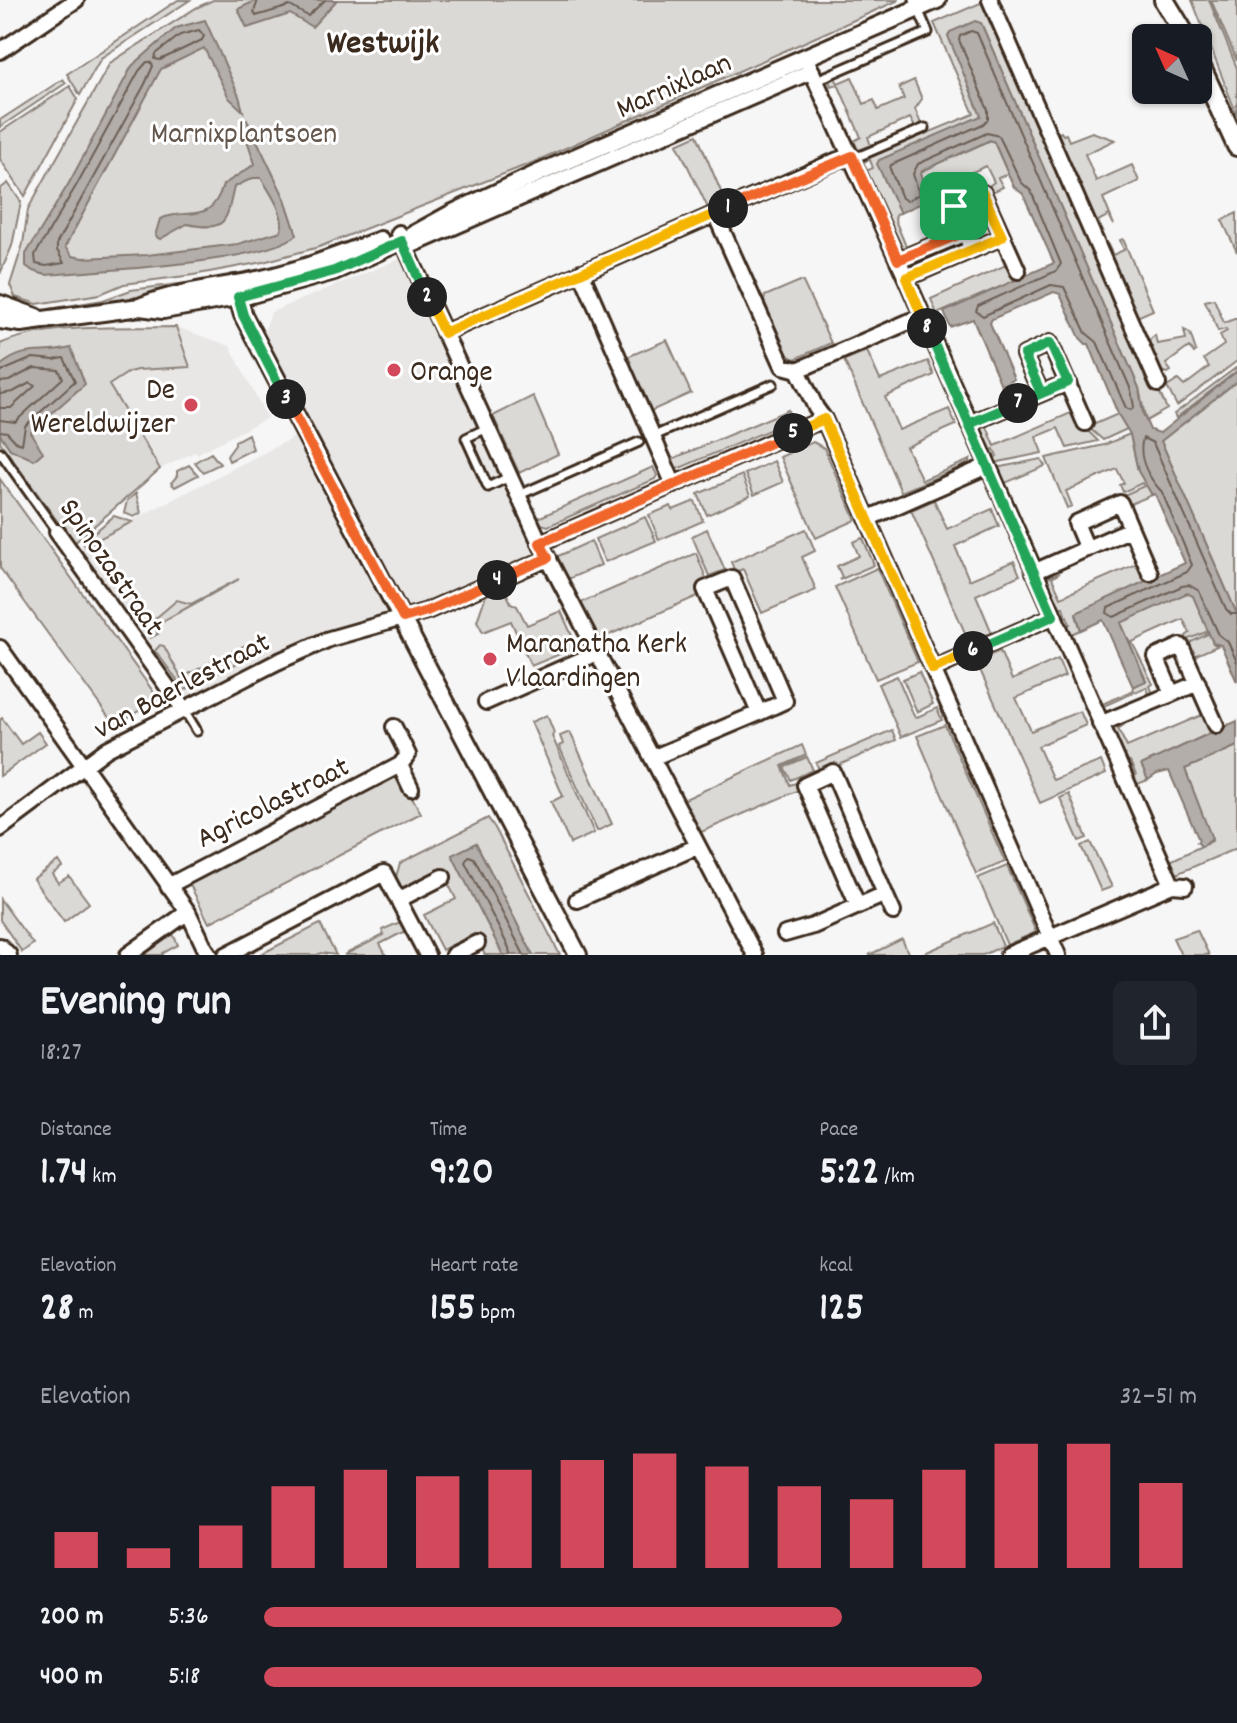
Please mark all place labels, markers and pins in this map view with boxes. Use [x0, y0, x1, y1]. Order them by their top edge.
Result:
pin [920, 172, 988, 240]
pin: 1 [708, 188, 748, 228]
pin: 2 [407, 277, 447, 317]
pin: 8 [907, 308, 947, 348]
place label: Orange [410, 353, 493, 396]
marker: Orange [385, 361, 403, 379]
place label: De Wereldwijzer [31, 371, 175, 448]
pin: 3 [266, 379, 306, 419]
pin: 7 [998, 383, 1038, 423]
marker: De Wereldwijzer [182, 396, 200, 414]
pin: 5 [773, 413, 813, 453]
pin: 4 [477, 560, 517, 600]
place label: Maranatha Kerk Vlaardingen [506, 625, 687, 702]
pin: 6 [953, 631, 993, 671]
marker: Maranatha Kerk Vlaardingen [481, 650, 499, 668]

